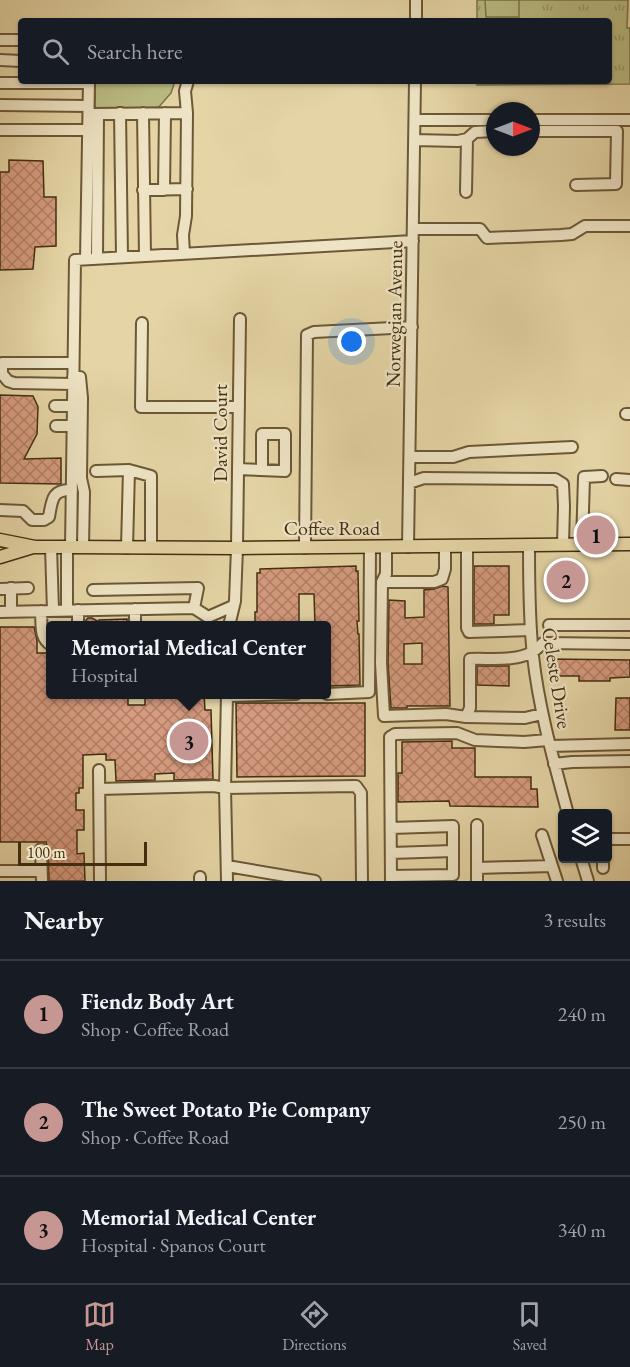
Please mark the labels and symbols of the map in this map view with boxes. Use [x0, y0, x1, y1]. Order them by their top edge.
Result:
north arrow [486, 102, 540, 156]
street label: Norwegian Avenue [380, 240, 408, 388]
your location [337, 327, 366, 356]
street label: David Court [207, 383, 233, 482]
pin: 1 [576, 512, 616, 558]
street label: Coffee Road [284, 515, 381, 541]
pin: 2 [546, 558, 586, 602]
street label: Celeste Drive [536, 626, 578, 731]
pin: 3 [170, 718, 208, 764]
scale bar [18, 839, 147, 866]

